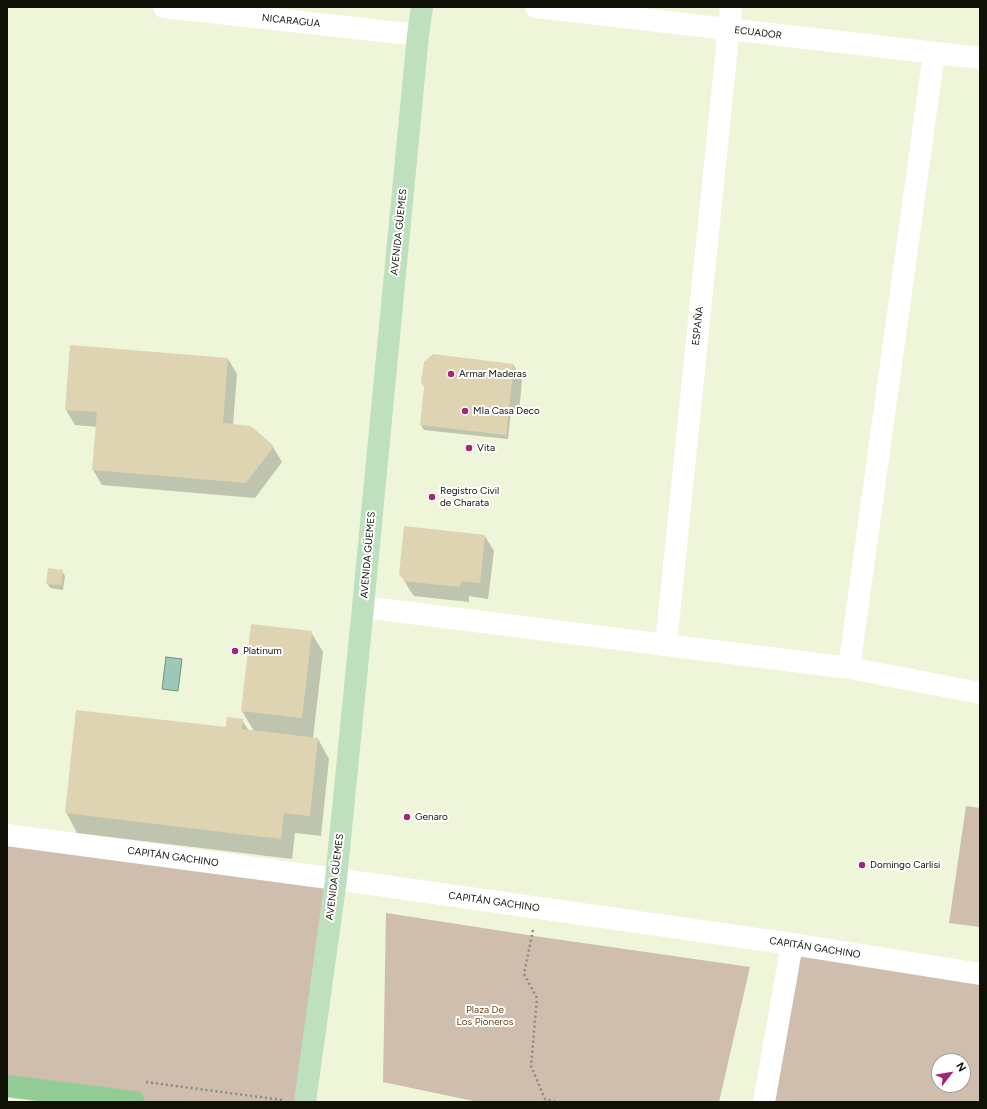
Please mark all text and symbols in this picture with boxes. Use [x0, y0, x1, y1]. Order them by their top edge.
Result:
street label: NICARAGUA [261, 12, 321, 30]
street label: ECUADOR [734, 24, 782, 42]
street label: AVENIDA GÜEMES [388, 188, 410, 276]
street label: ESPAÑA [690, 306, 706, 346]
place label: Armar Maderas [459, 368, 527, 380]
marker: Armar Maderas [446, 369, 456, 379]
place label: MIa Casa Deco [473, 405, 540, 417]
marker: MIa Casa Deco [460, 406, 470, 416]
place label: Vita [477, 442, 495, 454]
marker: Vita [464, 443, 474, 453]
place label: Registro Civil de Charata [440, 485, 499, 508]
marker: Registro Civil de Charata [427, 492, 437, 502]
street label: AVENIDA GÜEMES [358, 511, 378, 599]
place label: Platinum [243, 645, 282, 657]
marker: Platinum [230, 646, 240, 656]
place label: Genaro [415, 811, 448, 823]
marker: Genaro [402, 812, 412, 822]
street label: AVENIDA GÜEMES [324, 833, 346, 921]
street label: CAPITÁN GACHINO [127, 845, 219, 869]
place label: Domingo Carlisi [870, 859, 940, 871]
marker: Domingo Carlisi [857, 860, 867, 870]
street label: CAPITÁN GACHINO [448, 890, 540, 914]
street label: CAPITÁN GACHINO [769, 935, 861, 961]
park label: Plaza De Los Pioneros [457, 1004, 513, 1028]
north arrow [931, 1053, 971, 1093]
text: N [953, 1060, 969, 1074]

